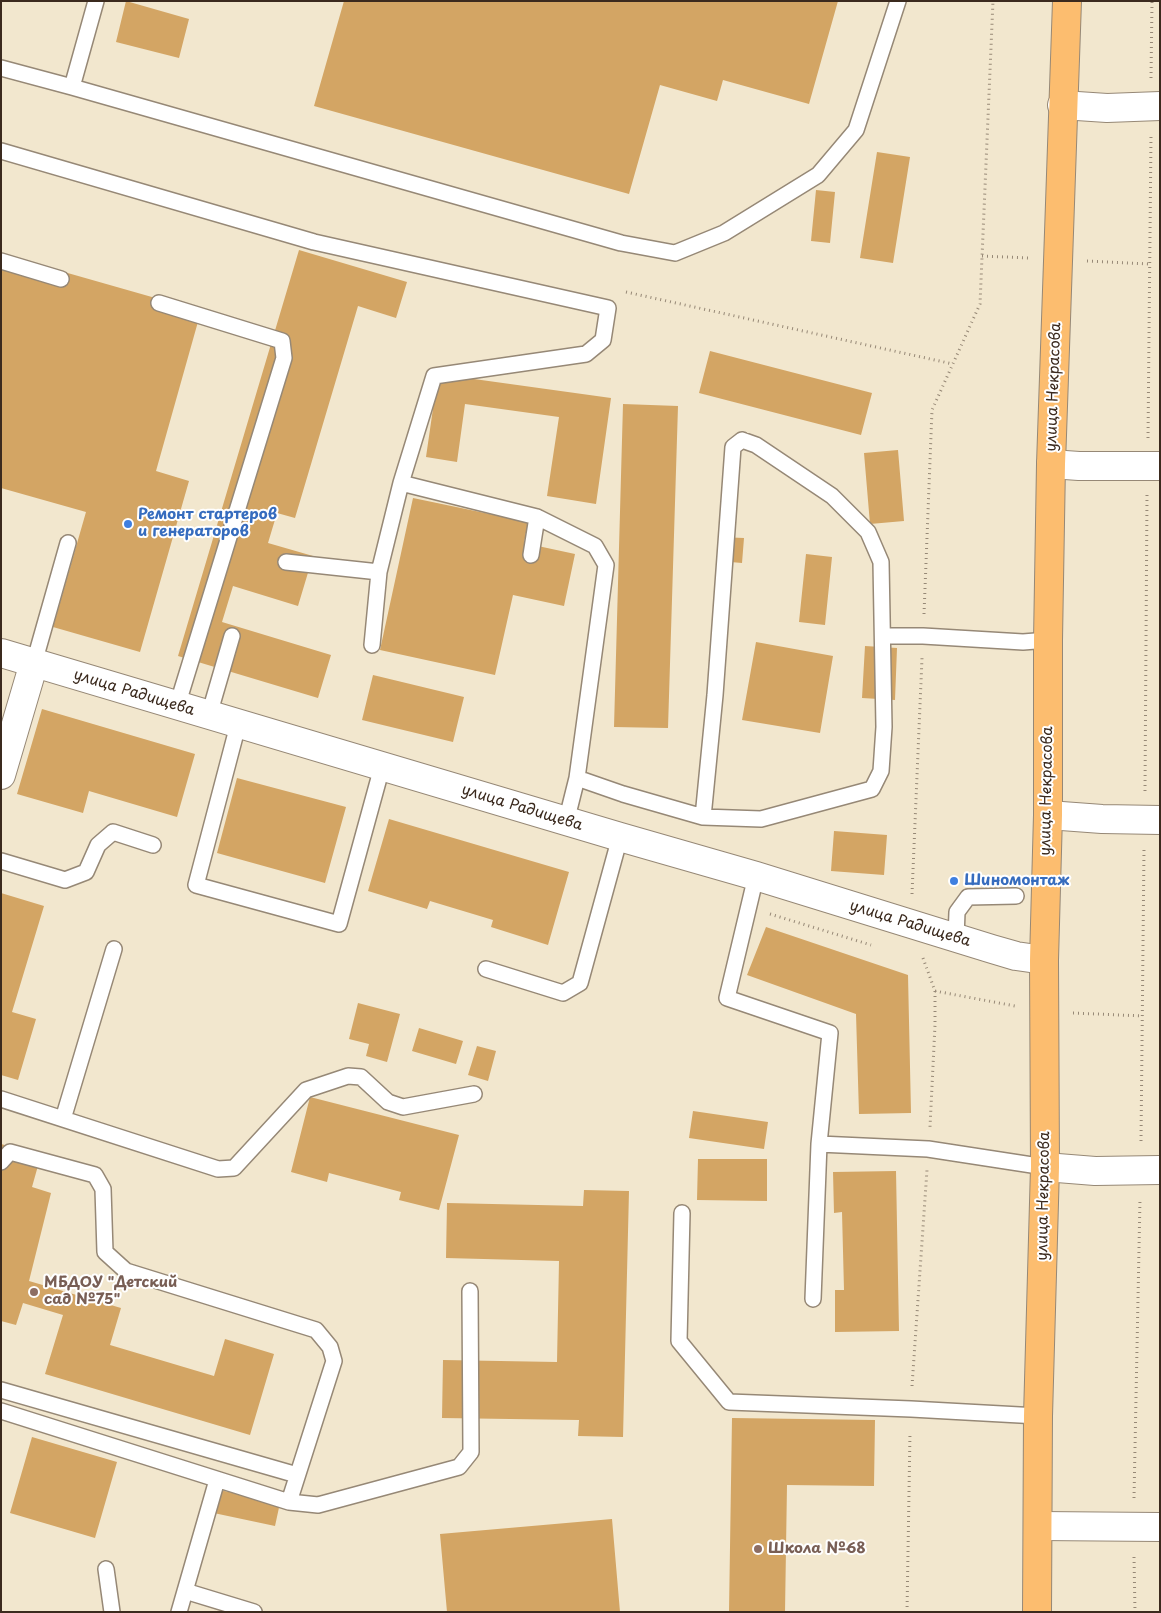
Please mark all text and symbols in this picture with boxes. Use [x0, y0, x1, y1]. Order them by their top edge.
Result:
street label: улица Некрасова [1043, 322, 1065, 452]
place label: Ремонт стартеров и генераторов [138, 506, 277, 541]
marker: Ремонт стартеров и генераторов [122, 518, 134, 530]
street label: улица Радищева [71, 666, 197, 720]
street label: улица Некрасова [1037, 726, 1057, 856]
street label: улица Радищева [459, 781, 585, 835]
place label: Шиномонтаж [964, 872, 1069, 890]
marker: Шиномонтаж [948, 875, 960, 887]
street label: улица Радищева [847, 897, 973, 951]
street label: улица Некрасова [1034, 1131, 1054, 1261]
place label: МБДОУ "Детский сад №75" [44, 1274, 177, 1309]
marker: МБДОУ "Детский сад №75" [28, 1286, 40, 1298]
place label: Школа №68 [768, 1540, 866, 1558]
marker: Школа №68 [752, 1543, 764, 1555]

